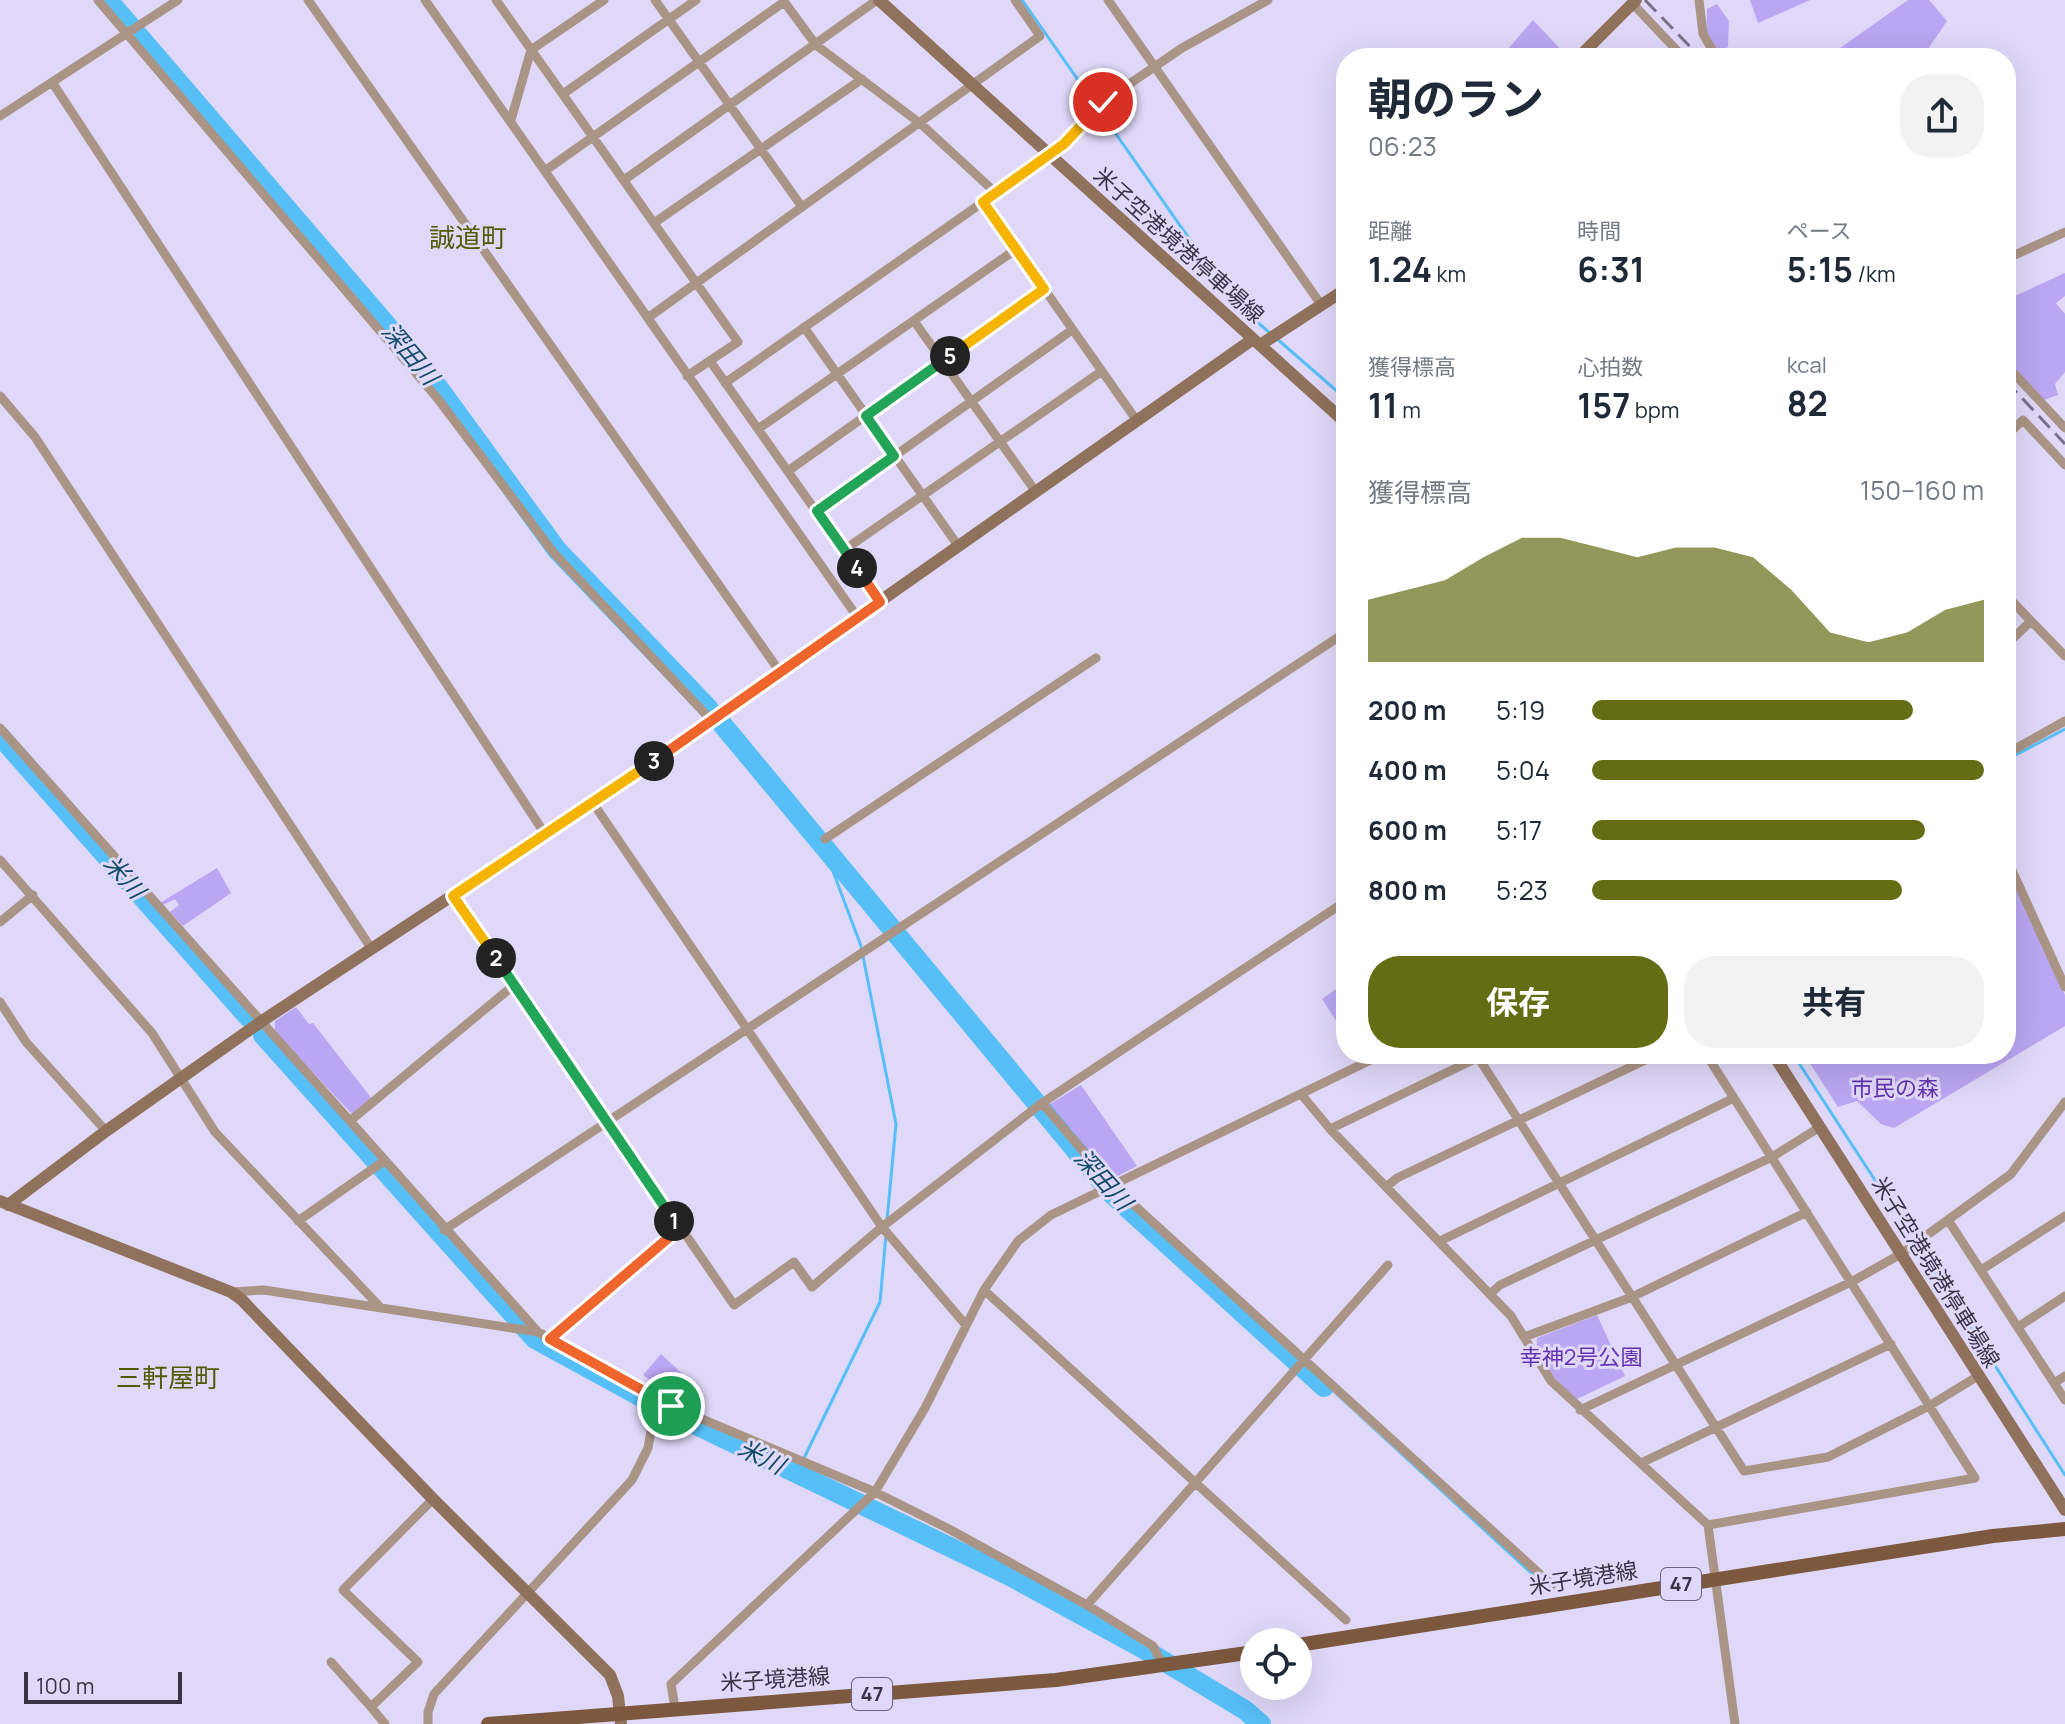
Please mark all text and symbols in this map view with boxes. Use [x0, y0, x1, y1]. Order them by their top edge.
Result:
pin [1069, 68, 1137, 136]
text: 朝のラン [1368, 68, 1544, 128]
button: share [1900, 74, 1984, 158]
icon: check [1081, 80, 1125, 124]
text: 06:23 [1368, 128, 1437, 164]
street label: 米子空港境港停車場線 [1087, 160, 1271, 330]
text: 距離 [1368, 216, 1412, 246]
text: 時間 [1577, 216, 1621, 246]
text: ペース [1787, 216, 1852, 246]
district label: 誠道町 [429, 219, 507, 255]
text: 1.24 [1368, 246, 1432, 292]
text: 6:31 [1577, 246, 1645, 292]
text: 5:15 [1787, 246, 1853, 292]
text: km [1432, 259, 1466, 289]
text: /km [1853, 259, 1896, 289]
water label: 深田川 [375, 315, 449, 394]
pin: 5 [930, 336, 970, 376]
text: 5 [944, 341, 956, 371]
text: kcal [1787, 350, 1827, 380]
text: 獲得標高 [1368, 352, 1456, 382]
text: 心拍数 [1577, 352, 1643, 382]
text: 82 [1787, 380, 1828, 426]
text: 11 [1368, 382, 1398, 428]
text: 157 [1577, 382, 1630, 428]
text: m [1398, 395, 1421, 425]
text: bpm [1630, 395, 1679, 425]
text: 150–160 m [1860, 472, 1984, 508]
text: 獲得標高 [1368, 474, 1472, 510]
pin: 4 [837, 548, 877, 588]
text: 4 [850, 553, 864, 583]
text: 200 m [1368, 692, 1446, 728]
text: 5:19 [1496, 692, 1545, 728]
pin: 3 [634, 741, 674, 781]
text: 3 [648, 746, 660, 776]
text: 400 m [1368, 752, 1447, 788]
text: 5:04 [1496, 752, 1550, 788]
text: 600 m [1368, 812, 1447, 848]
text: 5:17 [1496, 812, 1542, 848]
water label: 米川 [97, 847, 155, 907]
text: 800 m [1368, 872, 1447, 908]
text: 5:23 [1496, 872, 1548, 908]
pin: 2 [476, 938, 516, 978]
text: 2 [489, 943, 503, 973]
button: 保存 [1368, 956, 1668, 1048]
button: 共有 [1684, 956, 1984, 1048]
park label: 市民の森 [1851, 1073, 1939, 1103]
water label: 深田川 [1068, 1141, 1142, 1219]
street label: 米子空港境港停車場線 [1865, 1171, 2007, 1373]
pin: 1 [654, 1201, 694, 1241]
text: 1 [669, 1206, 679, 1236]
park label: 幸神2号公園 [1520, 1342, 1642, 1372]
district label: 三軒屋町 [116, 1359, 220, 1395]
pin [637, 1372, 705, 1440]
icon: arrive [649, 1384, 693, 1428]
water label: 米川 [733, 1430, 793, 1482]
street label: 米子境港線 [1526, 1555, 1640, 1601]
road number: 47 [1661, 1568, 1701, 1600]
map controls [1240, 1628, 1312, 1700]
button: locate [1240, 1628, 1312, 1700]
street label: 米子境港線 [719, 1660, 831, 1698]
scale bar [24, 1668, 182, 1704]
text: 100 m [36, 1671, 94, 1701]
road number: 47 [852, 1678, 892, 1710]

